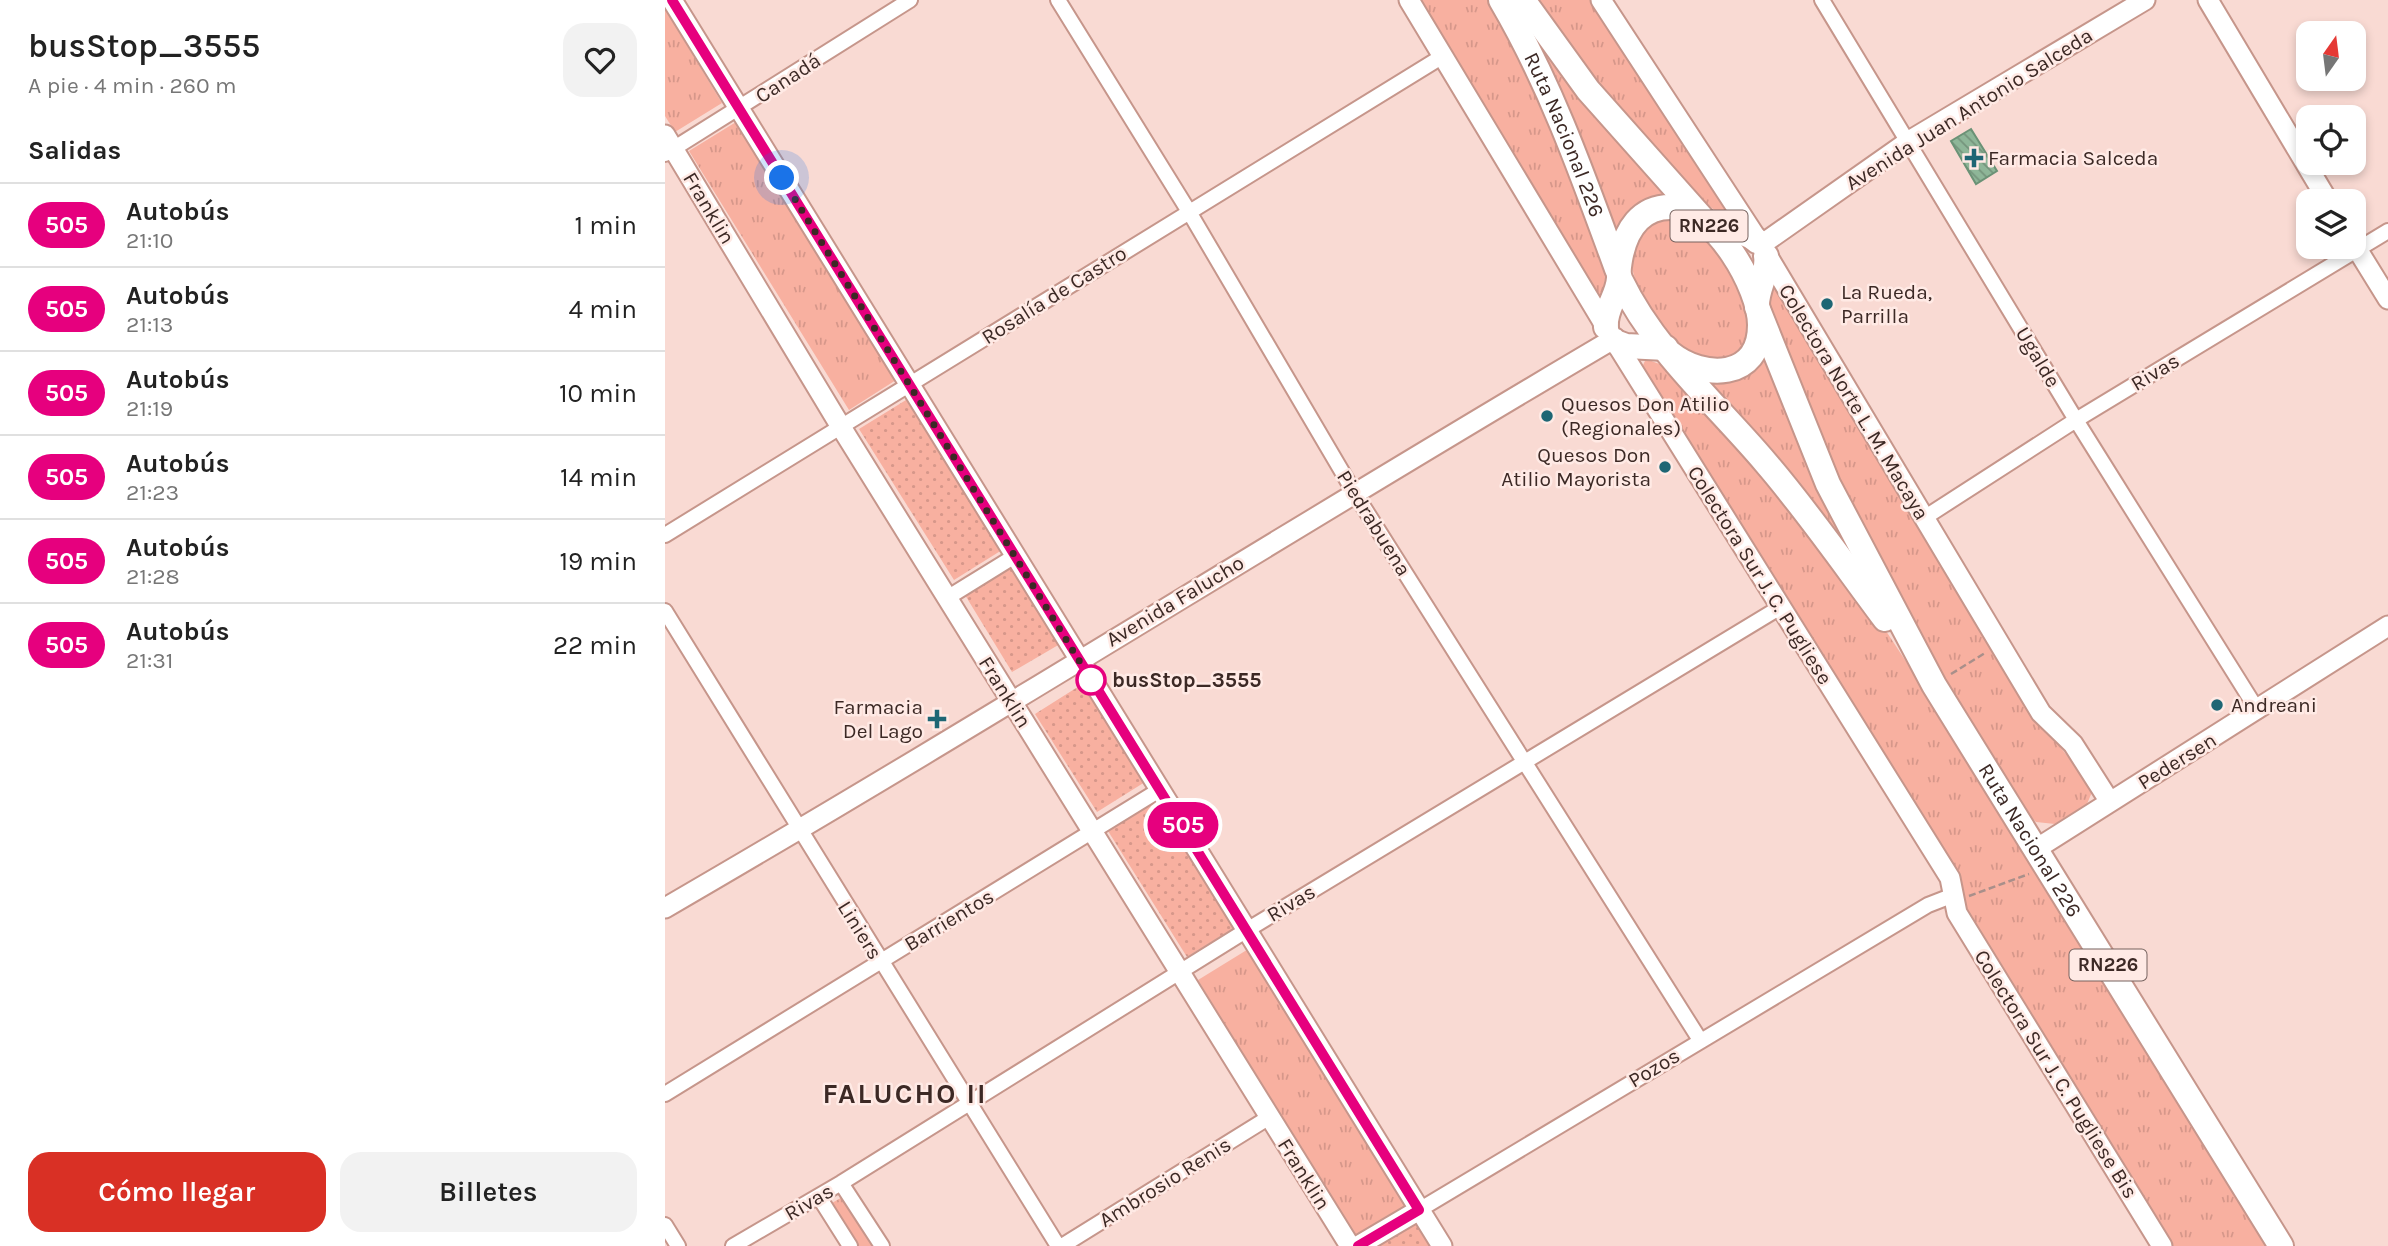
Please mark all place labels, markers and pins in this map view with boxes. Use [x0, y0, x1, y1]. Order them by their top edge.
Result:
place label: Farmacia Salceda [1988, 146, 2158, 170]
marker: Farmacia Salceda [1966, 150, 1982, 166]
place label: La Rueda, Parrilla [1841, 280, 1932, 328]
marker: La Rueda, Parrilla [1819, 296, 1835, 312]
place label: Quesos Don Atilio (Regionales) [1561, 392, 1730, 440]
marker: Quesos Don Atilio (Regionales) [1539, 408, 1555, 424]
place label: Quesos Don Atilio Mayorista [1501, 443, 1651, 491]
marker: Quesos Don Atilio Mayorista [1657, 459, 1673, 475]
marker: busStop_3555 [1076, 665, 1106, 695]
place label: busStop_3555 [1112, 668, 1261, 692]
place label: Andreani [2231, 693, 2317, 717]
place label: Farmacia Del Lago [833, 695, 923, 743]
marker: Andreani [2209, 697, 2225, 713]
marker: Farmacia Del Lago [929, 711, 945, 727]

